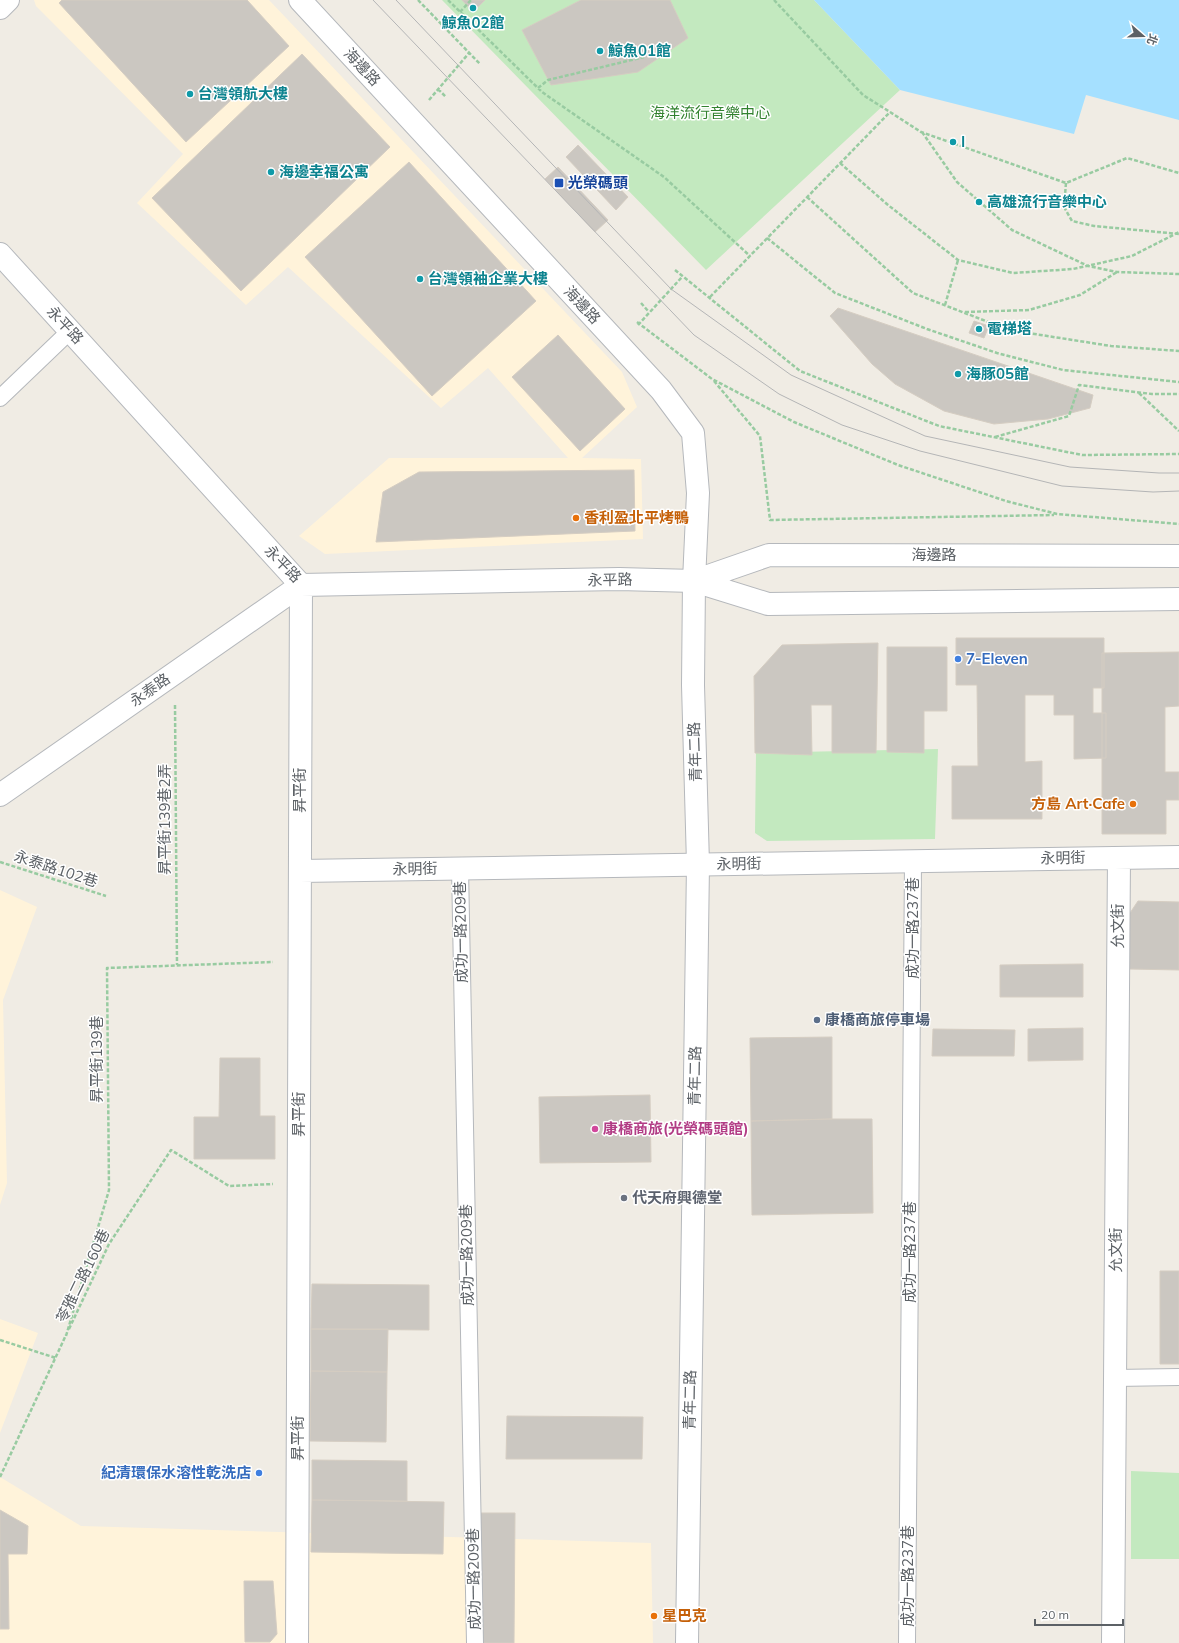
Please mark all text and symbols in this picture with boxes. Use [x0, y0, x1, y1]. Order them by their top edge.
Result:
marker: 鯨魚02館 [468, 3, 478, 13]
place label: 鯨魚02館 [441, 13, 505, 32]
north arrow [1123, 16, 1163, 56]
text: 北 [1144, 32, 1161, 47]
place label: 鯨魚01館 [608, 41, 671, 60]
street label: 海邊路 [340, 44, 385, 90]
marker: 鯨魚01館 [595, 46, 605, 56]
place label: 台灣領航大樓 [198, 84, 288, 103]
marker: 台灣領航大樓 [185, 89, 195, 99]
park label: 海洋流行音樂中心 [650, 103, 770, 122]
place label: I [961, 132, 965, 151]
marker: I [948, 137, 958, 147]
place label: 海邊幸福公寓 [279, 162, 369, 181]
marker: 海邊幸福公寓 [266, 167, 276, 177]
place label: 光榮碼頭 [568, 173, 628, 192]
marker: 光榮碼頭 [553, 177, 565, 189]
place label: 高雄流行音樂中心 [987, 192, 1107, 211]
marker: 高雄流行音樂中心 [974, 197, 984, 207]
place label: 台灣領袖企業大樓 [428, 269, 548, 288]
marker: 台灣領袖企業大樓 [415, 274, 425, 284]
street label: 海邊路 [560, 282, 605, 328]
street label: 永平路 [43, 302, 88, 348]
place label: 電梯塔 [987, 319, 1032, 338]
marker: 電梯塔 [974, 324, 984, 334]
place label: 海豚05館 [966, 364, 1029, 383]
marker: 海豚05館 [953, 369, 963, 379]
place label: 香利盈北平烤鴨 [584, 508, 689, 527]
marker: 香利盈北平烤鴨 [571, 513, 581, 523]
street label: 永平路 [261, 541, 306, 586]
street label: 海邊路 [911, 545, 957, 564]
street label: 永平路 [587, 570, 633, 589]
place label: 7-Eleven [966, 649, 1028, 668]
marker: 7-Eleven [953, 654, 963, 664]
street label: 永泰路 [126, 669, 174, 710]
street label: 青年二路 [684, 722, 705, 782]
street label: 昇平街139巷2弄 [155, 763, 174, 875]
street label: 昇平街 [290, 767, 309, 813]
place label: 方島 Art·Cafe [1031, 794, 1125, 813]
marker: 方島 Art·Cafe [1128, 799, 1138, 809]
street label: 永泰路102巷 [12, 846, 100, 891]
street label: 永明街 [1040, 848, 1086, 867]
street label: 永明街 [716, 854, 762, 873]
street label: 永明街 [392, 859, 438, 878]
street label: 成功一路237巷 [903, 877, 922, 979]
street label: 成功一路209巷 [450, 881, 471, 983]
street label: 允文街 [1108, 903, 1127, 949]
place label: 康橋商旅停車場 [825, 1010, 930, 1029]
street label: 昇平街139巷 [87, 1015, 106, 1103]
marker: 康橋商旅停車場 [812, 1015, 822, 1025]
street label: 青年二路 [684, 1046, 705, 1106]
street label: 昇平街 [289, 1091, 308, 1137]
place label: 康橋商旅(光榮碼頭館) [603, 1119, 749, 1138]
marker: 康橋商旅(光榮碼頭館) [590, 1124, 600, 1134]
place label: 代天府興德堂 [632, 1188, 722, 1207]
marker: 代天府興德堂 [619, 1193, 629, 1203]
street label: 成功一路237巷 [900, 1201, 919, 1303]
street label: 成功一路209巷 [456, 1204, 477, 1306]
street label: 苓雅二路160巷 [52, 1226, 113, 1326]
street label: 允文街 [1106, 1227, 1125, 1273]
street label: 青年二路 [679, 1370, 700, 1430]
street label: 昇平街 [288, 1415, 307, 1461]
place label: 紀清環保水溶性乾洗店 [101, 1463, 251, 1482]
marker: 紀清環保水溶性乾洗店 [254, 1468, 264, 1478]
street label: 成功一路237巷 [898, 1525, 917, 1627]
street label: 成功一路209巷 [463, 1528, 484, 1630]
scale bar [1035, 1601, 1123, 1627]
place label: 星巴克 [662, 1606, 707, 1625]
text: 20 m [1041, 1607, 1069, 1622]
marker: 星巴克 [649, 1611, 659, 1621]

